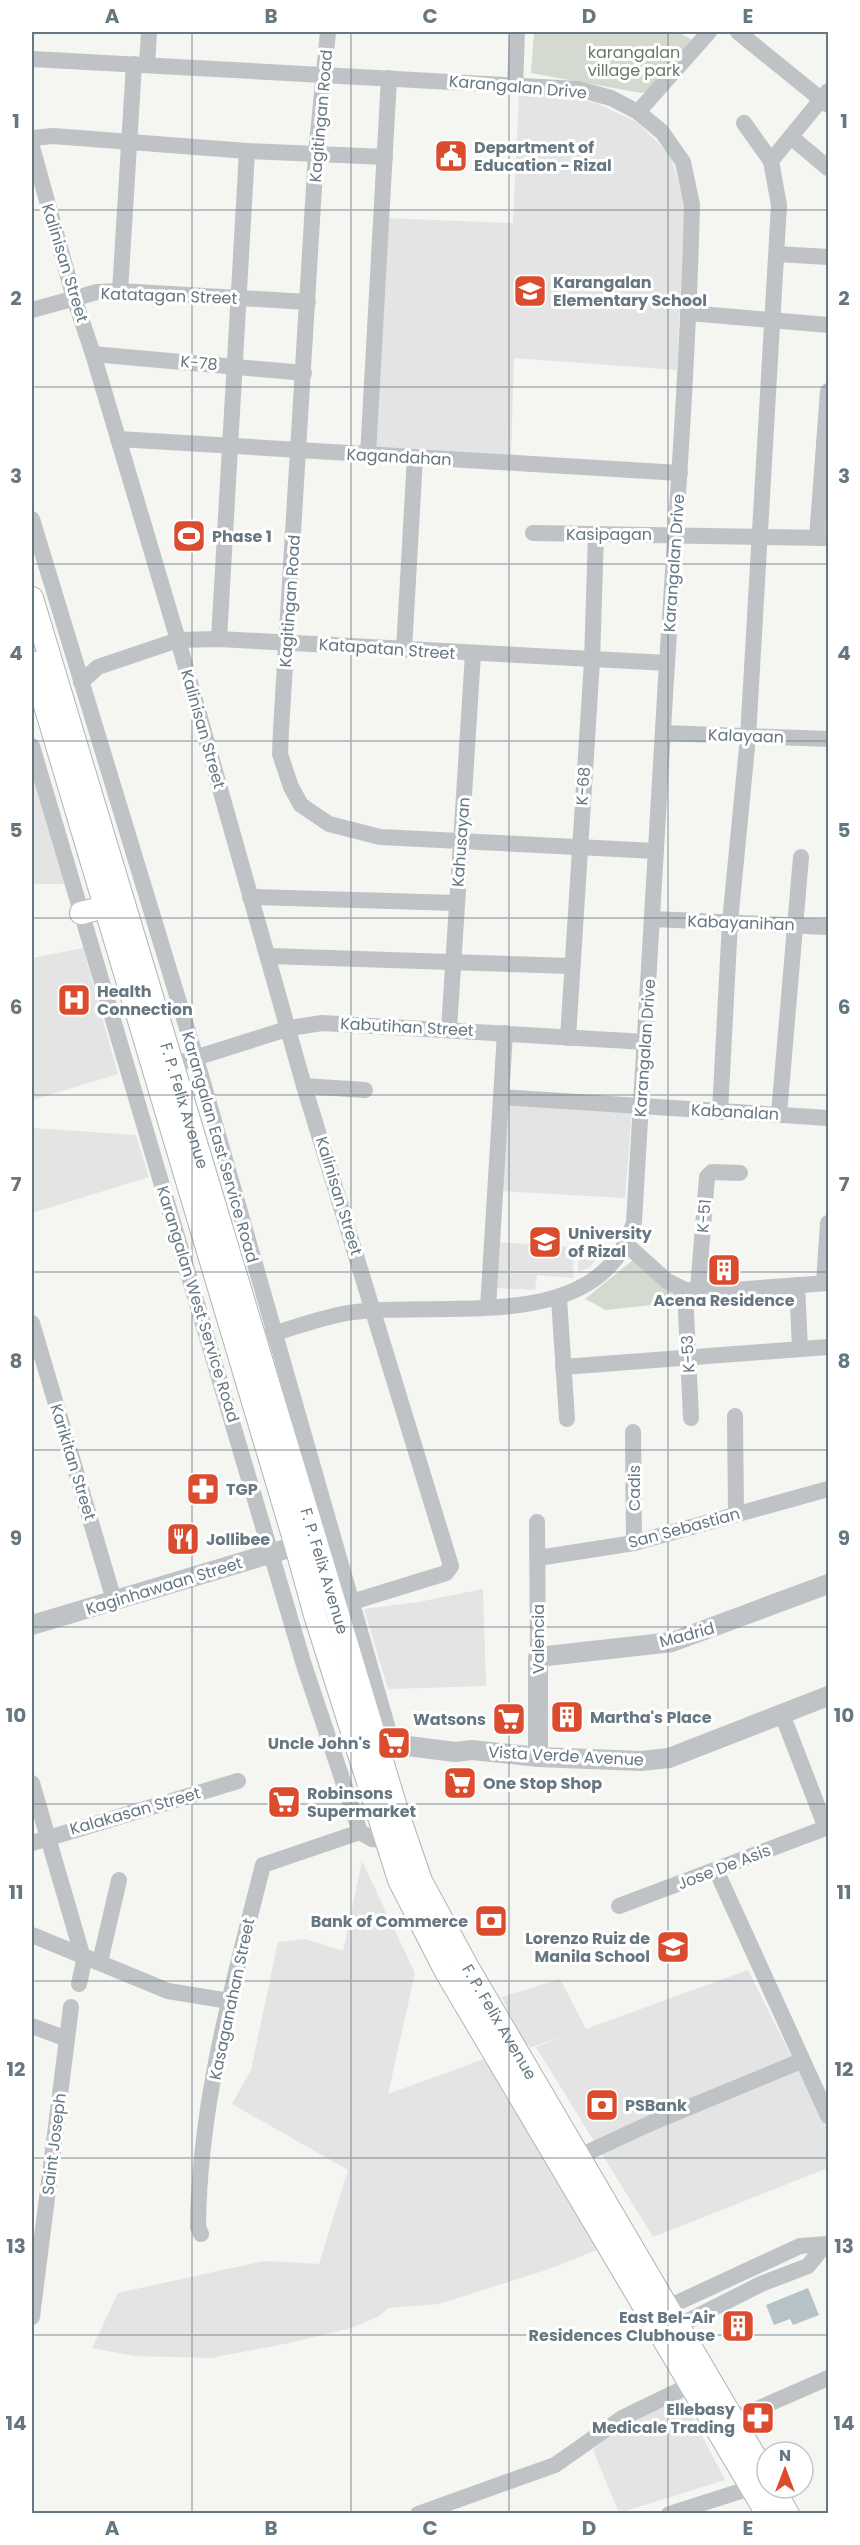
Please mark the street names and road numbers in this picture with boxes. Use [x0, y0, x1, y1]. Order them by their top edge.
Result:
street label: Kagitingan Road [304, 49, 338, 183]
street label: Karangalan Drive [448, 70, 588, 104]
street label: Kalinisan Street [36, 201, 94, 325]
street label: Katatagan Street [100, 282, 238, 310]
street label: K-78 [179, 350, 219, 376]
street label: Kagandahan [346, 443, 452, 471]
street label: Karangalan Drive [658, 493, 690, 633]
street label: Kasipagan [566, 523, 652, 546]
street label: Kagitingan Road [274, 534, 306, 668]
street label: Katapatan Street [318, 633, 456, 665]
street label: Kalinisan Street [175, 667, 231, 791]
street label: Kalayaan [708, 723, 784, 749]
street label: K-68 [570, 766, 596, 806]
street label: Kahusayan [446, 796, 476, 888]
street label: Kabayanihan [687, 910, 795, 936]
street label: Karangalan Drive [629, 978, 661, 1118]
street label: Kabutihan Street [340, 1012, 474, 1042]
street label: Karangalan East Service Road [176, 1029, 264, 1265]
street label: F. P. Felix Avenue [155, 1040, 215, 1171]
street label: Kabanalan [690, 1098, 780, 1126]
street label: Kalinisan Street [310, 1134, 368, 1258]
street label: Karangalan West Service Road [151, 1183, 245, 1425]
street label: K-51 [691, 1198, 717, 1234]
street label: K-53 [676, 1334, 700, 1374]
street label: Karikitan Street [44, 1401, 102, 1523]
street label: Cadis [623, 1465, 646, 1511]
street label: San Sebastian [626, 1502, 742, 1554]
street label: F. P. Felix Avenue [295, 1505, 355, 1637]
street label: Kaginhawaan Street [83, 1551, 245, 1621]
street label: Valencia [527, 1604, 550, 1674]
street label: Madrid [657, 1617, 717, 1653]
street label: Vista Verde Avenue [488, 1740, 644, 1772]
street label: Kalakasan Street [67, 1781, 203, 1841]
street label: Jose De Asis [674, 1839, 774, 1895]
street label: Kasaganahan Street [204, 1916, 260, 2082]
street label: F. P. Felix Avenue [457, 1960, 543, 2084]
street label: Saint Joseph [36, 2092, 72, 2196]

